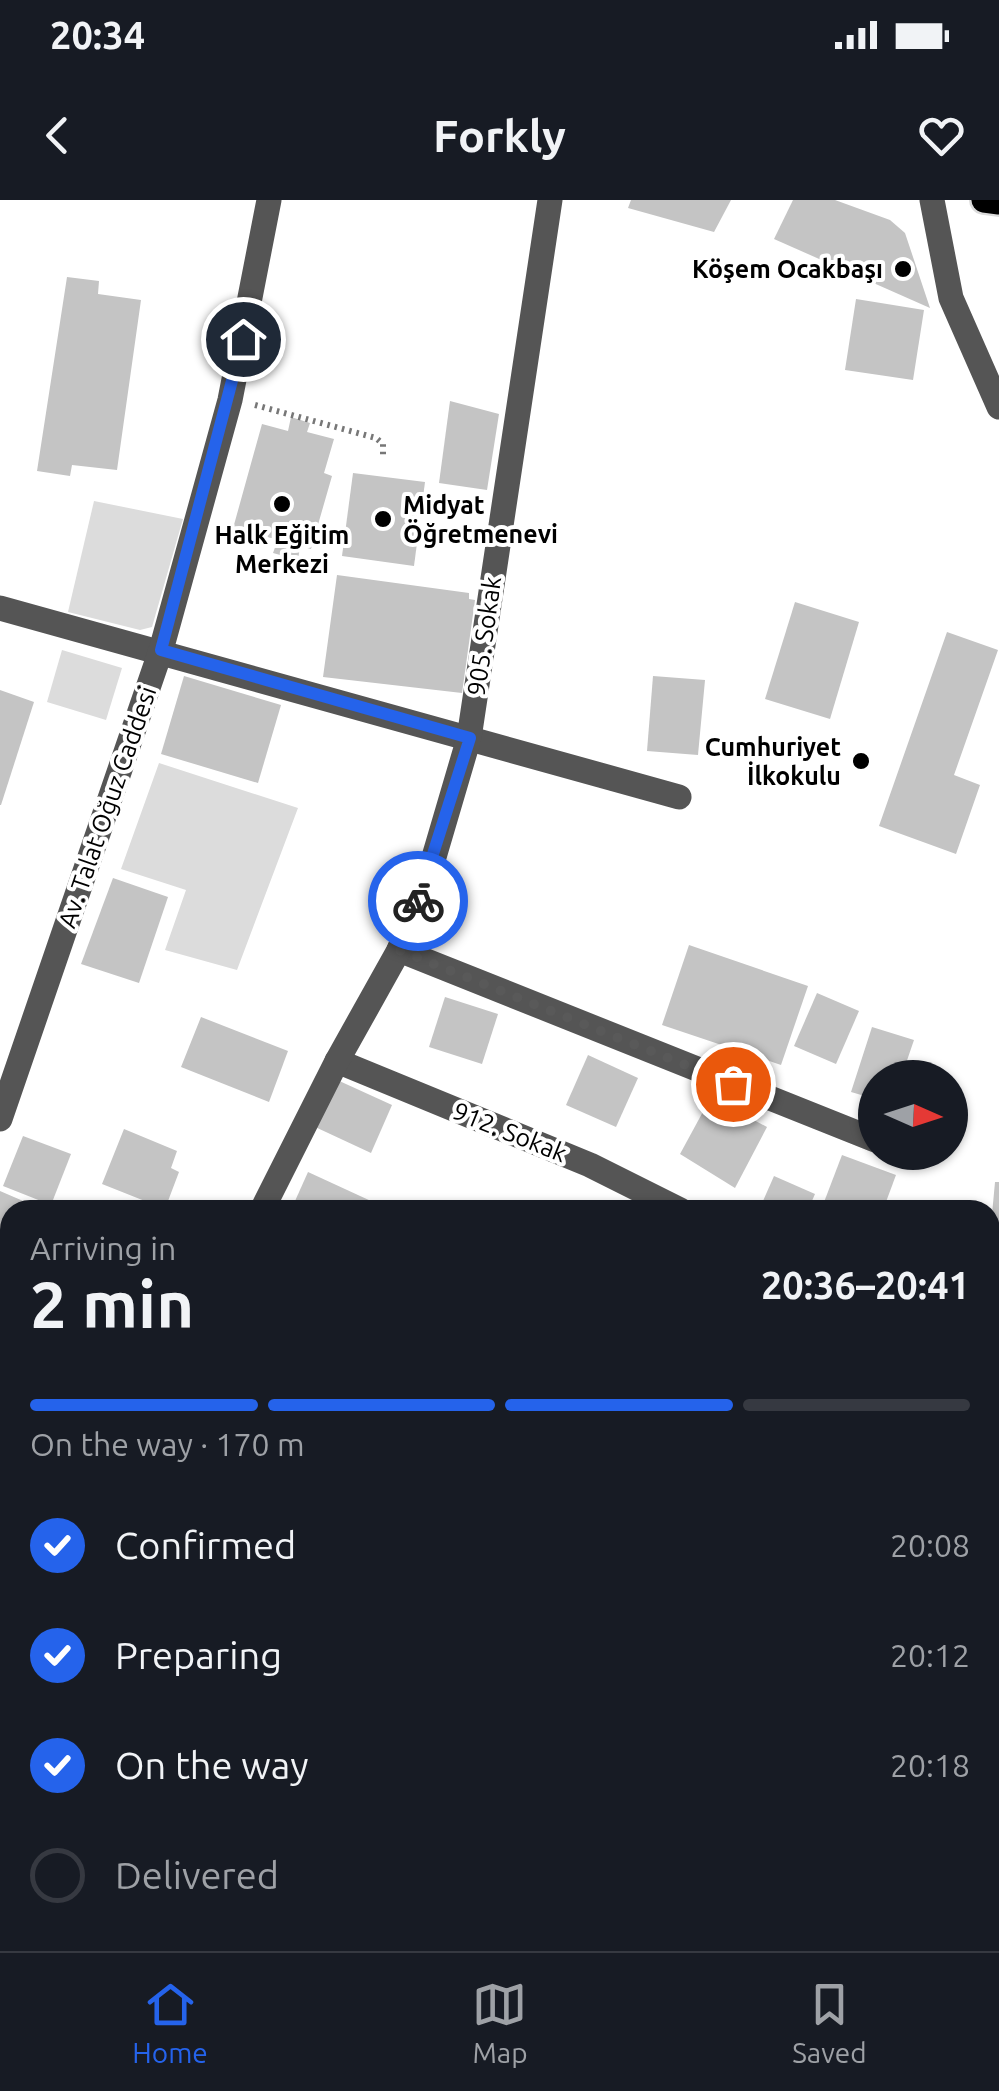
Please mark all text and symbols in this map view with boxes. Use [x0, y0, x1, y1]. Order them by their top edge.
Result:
text: 20:34 [50, 14, 145, 56]
icon: back [30, 108, 85, 163]
icon: heart [914, 108, 969, 163]
text: Forkly [433, 110, 566, 161]
place label: Köşem Ocakbaşı [692, 255, 883, 284]
marker: Köşem Ocakbaşı [892, 258, 914, 280]
pin [201, 297, 286, 382]
icon: home [216, 312, 271, 367]
place label: Midyat Öğretmenevi [403, 491, 558, 548]
marker: Halk Eğitim Merkezi [271, 493, 293, 515]
marker: Midyat Öğretmenevi [372, 508, 394, 530]
place label: Halk Eğitim Merkezi [215, 521, 349, 578]
street label: 905. Sokak [462, 574, 506, 697]
street label: Av. Talat Oğuz Caddesi [52, 683, 162, 931]
place label: Cumhuriyet İlkokulu [705, 733, 841, 790]
marker: Cumhuriyet İlkokulu [850, 750, 872, 772]
courier [368, 851, 468, 951]
icon: bike [391, 874, 446, 929]
pin [691, 1042, 776, 1127]
icon: bag [706, 1057, 761, 1112]
north arrow [858, 1060, 968, 1170]
map controls [858, 1060, 968, 1170]
street label: 912. Sokak [449, 1097, 571, 1168]
text: Arriving in [30, 1230, 176, 1266]
text: 20:36–20:41 [761, 1264, 970, 1306]
text: 2 min [30, 1267, 194, 1340]
text: On the way · 170 m [30, 1426, 305, 1462]
icon: check [30, 1518, 85, 1573]
text: Confirmed [115, 1524, 296, 1566]
text: 20:08 [890, 1527, 970, 1563]
icon: check [30, 1628, 85, 1683]
text: Preparing [115, 1634, 282, 1676]
text: 20:12 [890, 1637, 970, 1673]
icon: check [30, 1738, 85, 1793]
text: On the way [115, 1744, 308, 1786]
text: 20:18 [890, 1747, 970, 1783]
text: Delivered [115, 1854, 279, 1896]
tab: Home [132, 1977, 208, 2068]
tab: Map [472, 1977, 528, 2068]
tab: Saved [792, 1977, 867, 2068]

